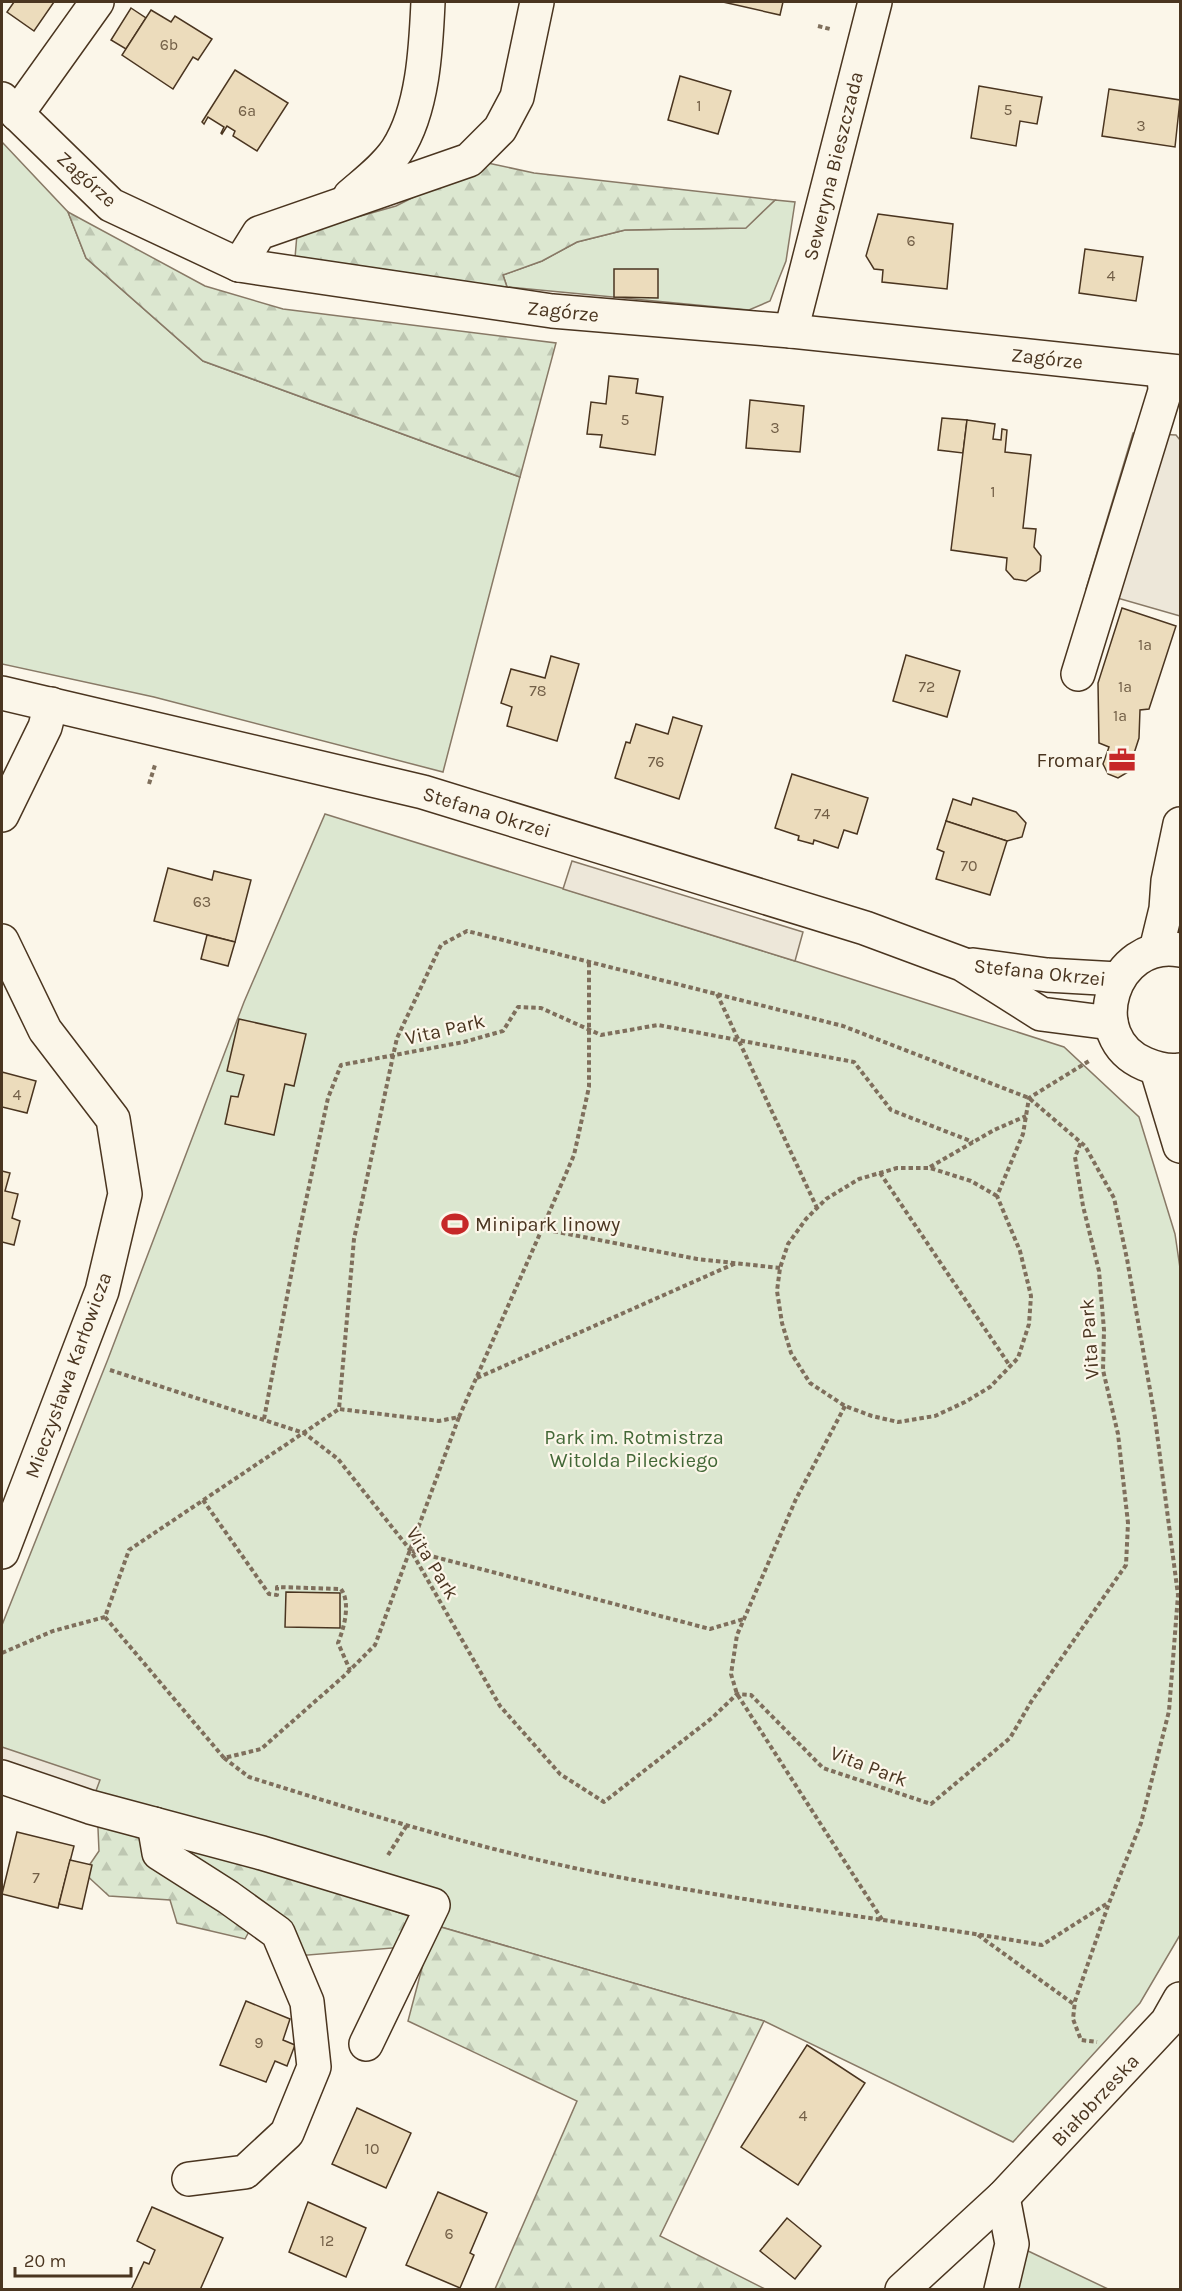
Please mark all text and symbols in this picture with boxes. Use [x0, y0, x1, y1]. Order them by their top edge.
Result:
house number: 6b [160, 35, 178, 54]
street label: Seweryna Bieszczada [799, 69, 868, 263]
house number: 1 [696, 96, 702, 115]
house number: 5 [1003, 100, 1013, 119]
house number: 6a [238, 101, 256, 120]
house number: 3 [1136, 116, 1146, 135]
street label: Zagórze [52, 147, 121, 212]
house number: 6 [906, 231, 916, 250]
house number: 4 [1107, 266, 1116, 285]
street label: Zagórze [526, 296, 600, 327]
street label: Zagórze [1010, 343, 1084, 374]
house number: 5 [620, 410, 630, 429]
house number: 3 [770, 418, 780, 437]
house number: 1 [990, 482, 996, 501]
house number: 1a [1138, 635, 1152, 654]
house number: 72 [919, 677, 935, 696]
house number: 1a [1118, 677, 1132, 696]
house number: 78 [529, 681, 547, 700]
house number: 1a [1113, 706, 1127, 725]
office icon: Fromar [1107, 745, 1137, 775]
place label: Fromar [1036, 749, 1103, 772]
house number: 76 [648, 752, 664, 771]
street label: Stefana Okrzei [420, 782, 554, 843]
house number: 74 [814, 804, 830, 823]
house number: 70 [960, 856, 978, 875]
house number: 63 [193, 892, 211, 911]
street label: Stefana Okrzei [973, 954, 1107, 991]
street label: Vita Park [403, 1009, 487, 1050]
house number: 4 [13, 1085, 22, 1104]
sports icon: Minipark linowy [440, 1209, 470, 1239]
place label: Minipark linowy [475, 1213, 620, 1236]
street label: Mieczysława Karłowicza [20, 1269, 117, 1481]
street label: Vita Park [1075, 1298, 1104, 1380]
park label: Park im. Rotmistrza Witolda Pileckiego [544, 1426, 724, 1472]
street label: Vita Park [401, 1523, 464, 1604]
street label: Vita Park [827, 1741, 911, 1792]
house number: 7 [32, 1868, 40, 1887]
house number: 9 [254, 2033, 264, 2052]
street label: Białobrzeska [1047, 2050, 1144, 2151]
house number: 4 [799, 2106, 808, 2125]
house number: 10 [365, 2139, 379, 2158]
house number: 6 [444, 2224, 454, 2243]
house number: 12 [320, 2231, 334, 2250]
scale bar [15, 2240, 130, 2278]
text: 20 m [24, 2250, 66, 2272]

